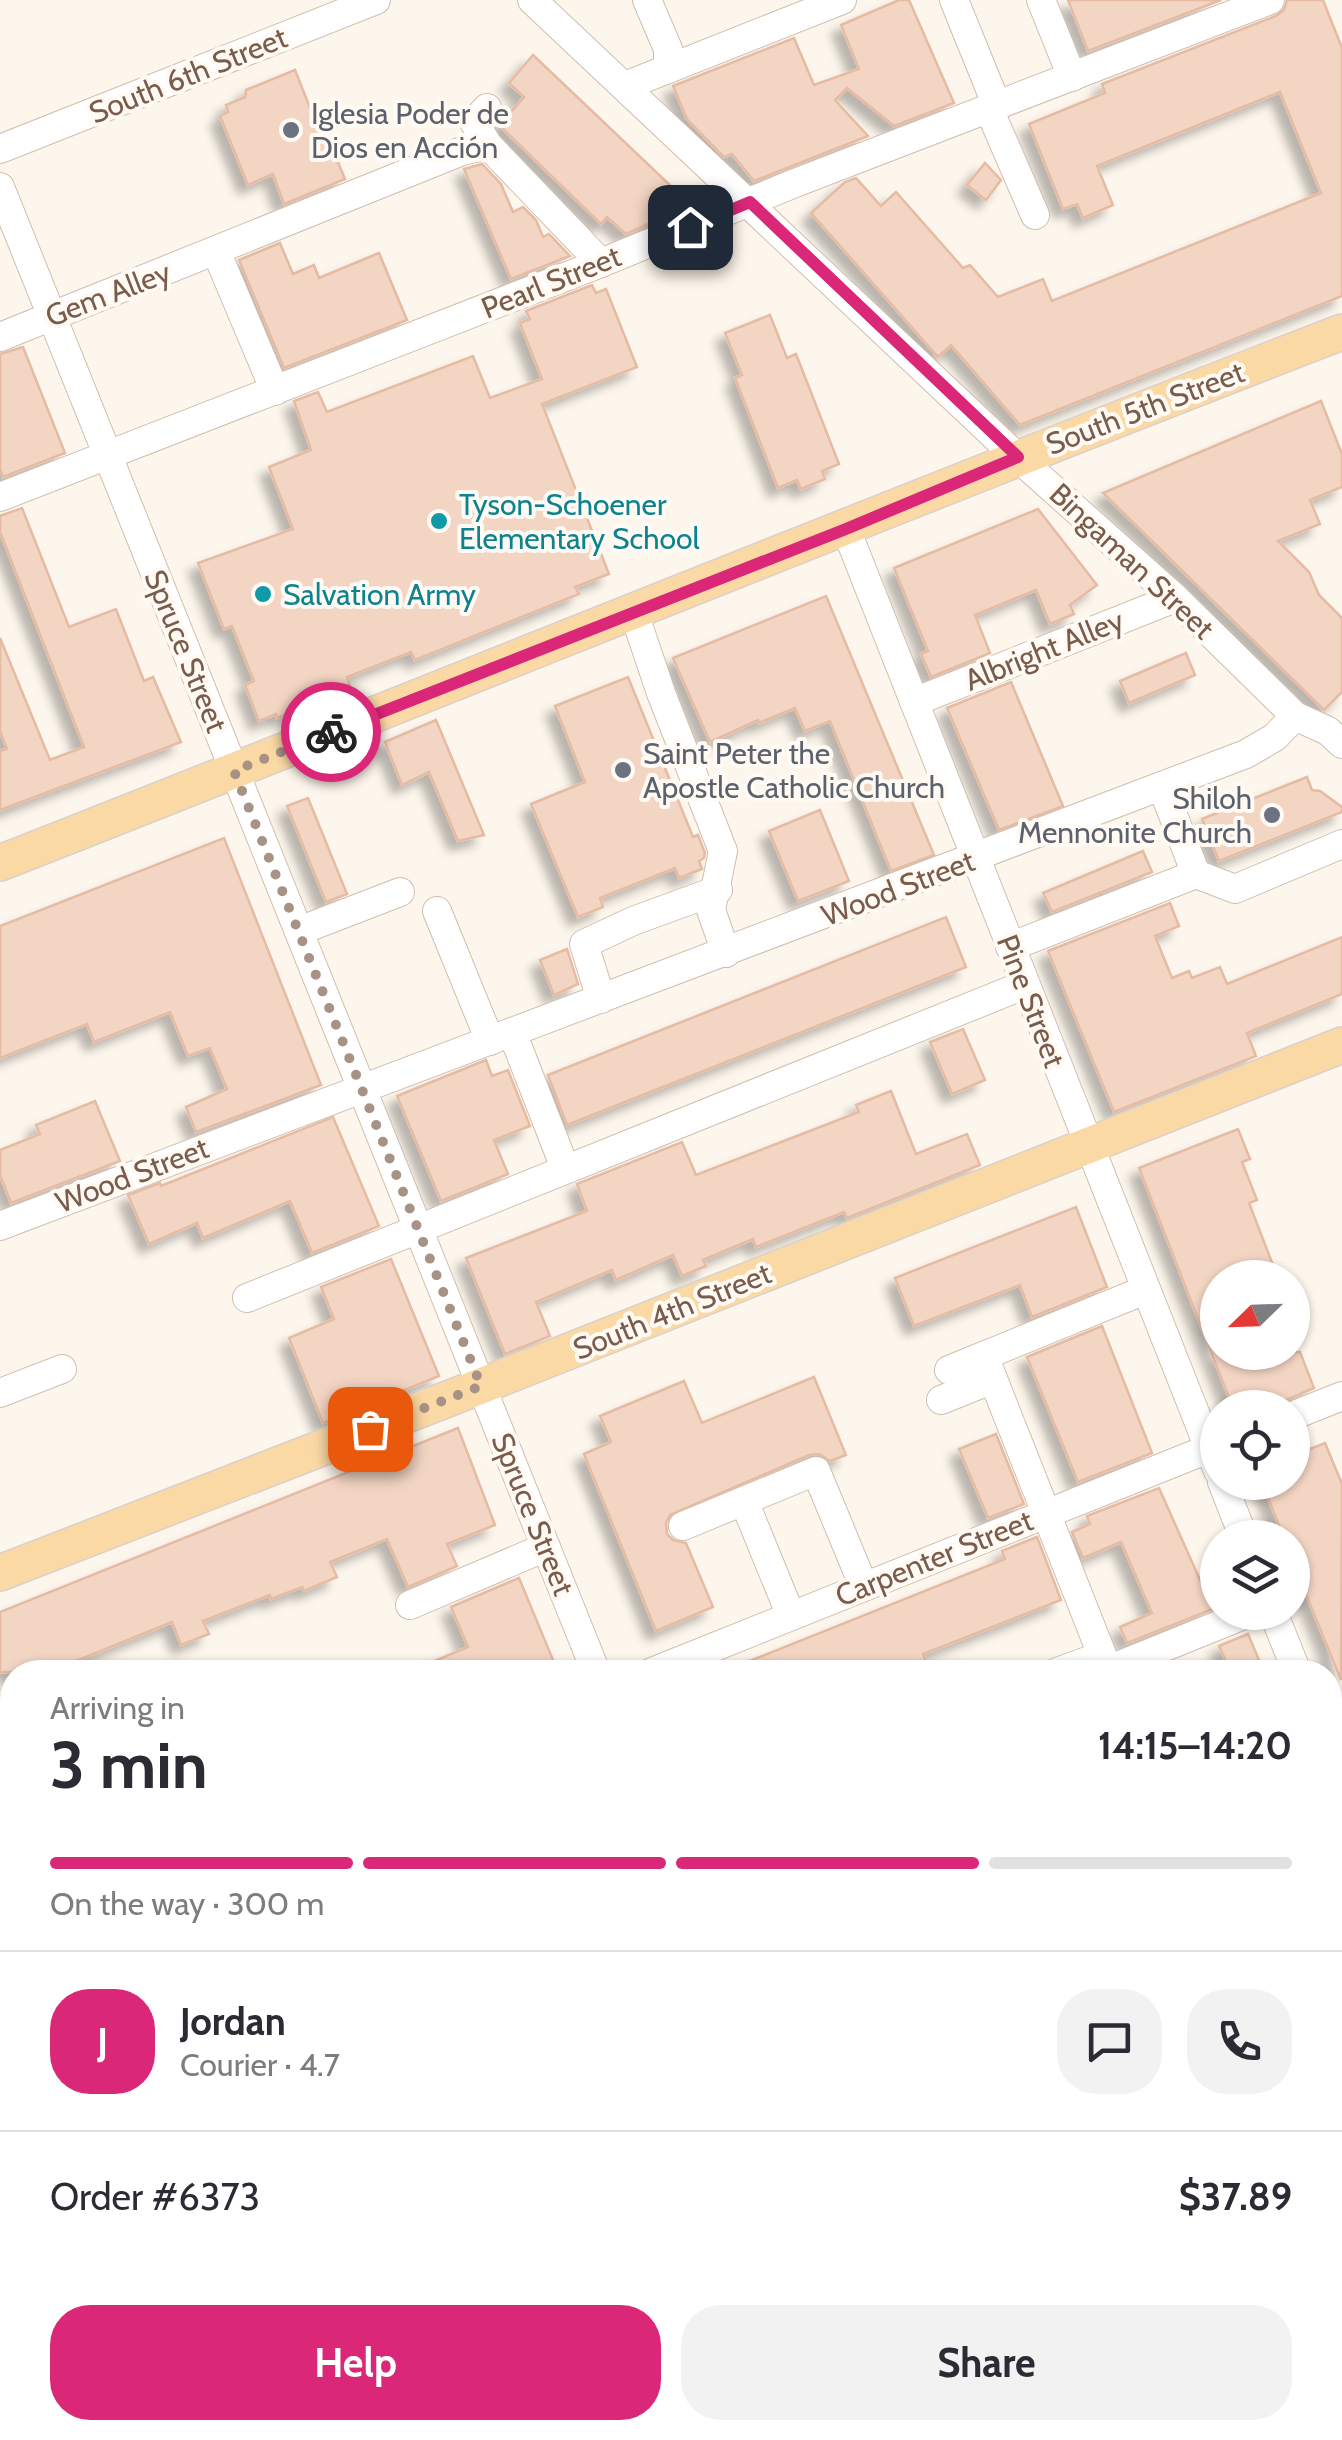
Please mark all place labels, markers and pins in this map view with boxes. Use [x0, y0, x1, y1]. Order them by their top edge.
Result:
place label: Iglesia Poder de Dios en Acción [311, 95, 509, 166]
marker: Iglesia Poder de Dios en Acción [280, 119, 302, 141]
pin [648, 185, 733, 270]
place label: Tyson-Schoener Elementary School [459, 486, 699, 557]
marker: Tyson-Schoener Elementary School [428, 510, 450, 532]
place label: Salvation Army [283, 576, 476, 613]
marker: Salvation Army [252, 583, 274, 605]
place label: Saint Peter the Apostle Catholic Church [643, 735, 945, 806]
marker: Saint Peter the Apostle Catholic Church [612, 759, 634, 781]
place label: Shiloh Mennonite Church [1018, 780, 1252, 851]
marker: Shiloh Mennonite Church [1261, 804, 1283, 826]
pin [328, 1387, 413, 1472]

